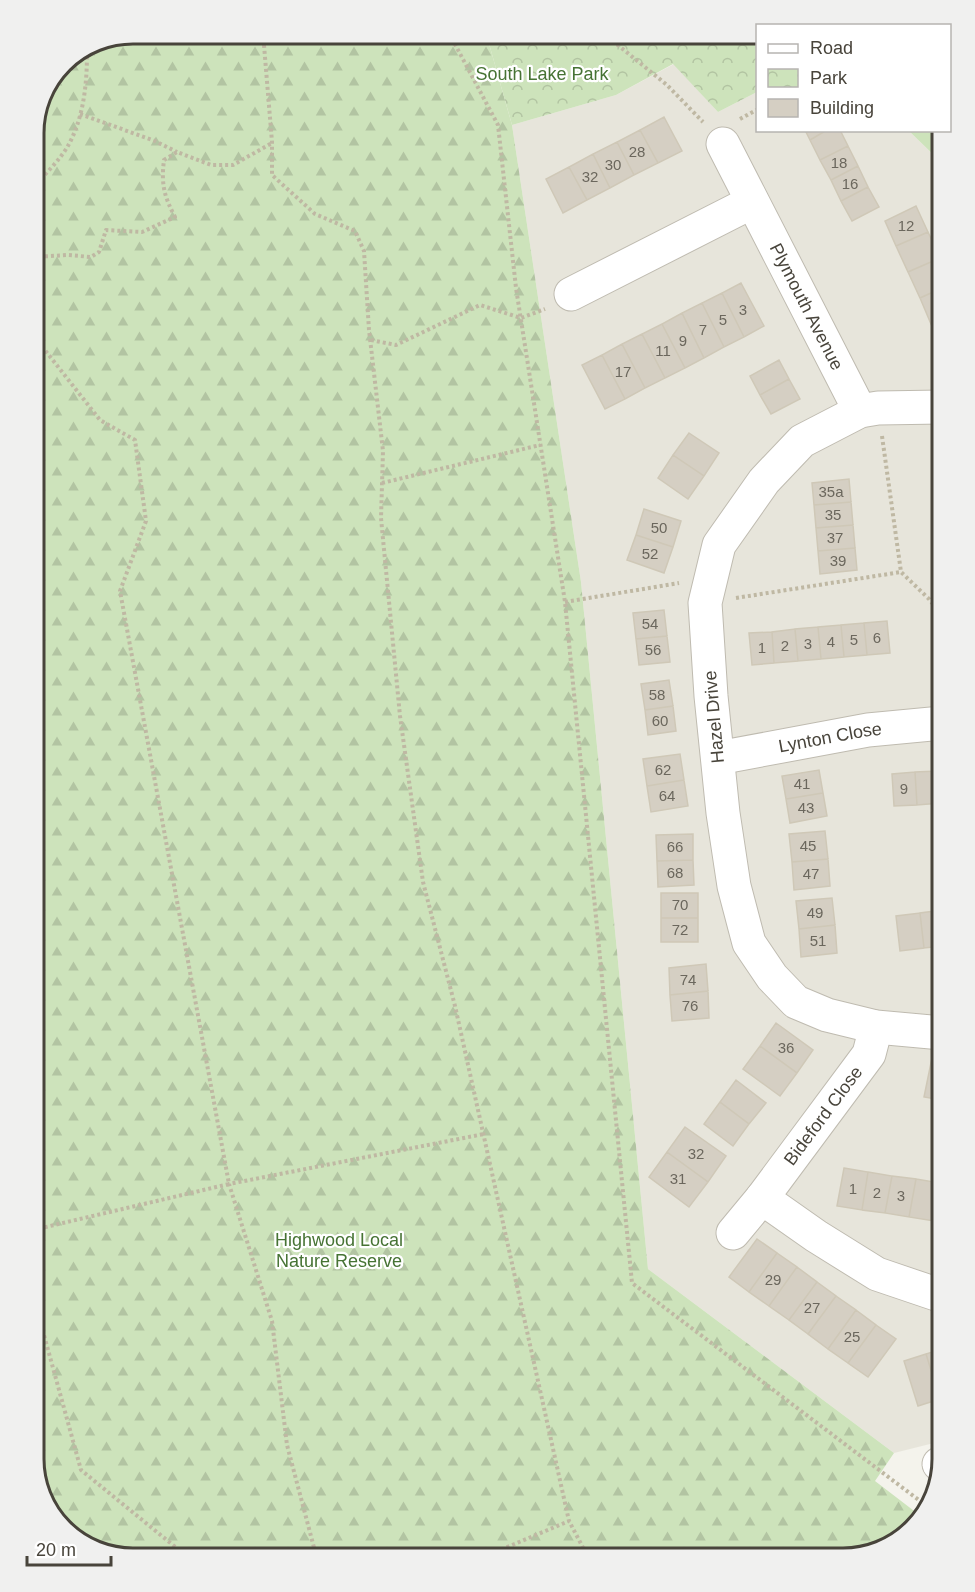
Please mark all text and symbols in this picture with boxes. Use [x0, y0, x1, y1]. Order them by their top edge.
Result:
legend [756, 24, 951, 132]
text: Road [810, 38, 853, 58]
park label: South Lake Park [475, 64, 610, 84]
text: Park [810, 68, 848, 88]
text: Building [810, 98, 874, 118]
house number: 28 [629, 143, 645, 160]
house number: 18 [831, 154, 847, 171]
house number: 30 [605, 156, 621, 173]
house number: 32 [582, 168, 598, 185]
house number: 16 [842, 175, 858, 192]
house number: 12 [898, 217, 914, 234]
street label: Plymouth Avenue [766, 240, 847, 374]
house number: 3 [739, 301, 747, 318]
house number: 5 [719, 311, 727, 328]
house number: 7 [699, 321, 707, 338]
house number: 9 [679, 332, 687, 349]
house number: 11 [655, 342, 671, 359]
house number: 17 [615, 363, 631, 380]
house number: 35a [818, 483, 844, 500]
house number: 35 [825, 506, 841, 523]
house number: 50 [651, 519, 667, 536]
house number: 37 [827, 529, 843, 546]
house number: 52 [642, 545, 658, 562]
house number: 39 [830, 552, 846, 569]
house number: 54 [642, 615, 658, 632]
house number: 6 [873, 629, 881, 646]
house number: 5 [850, 631, 858, 648]
house number: 4 [827, 633, 835, 650]
house number: 3 [804, 635, 812, 652]
house number: 2 [781, 637, 789, 654]
house number: 1 [758, 639, 766, 656]
house number: 56 [645, 641, 661, 658]
street label: Hazel Drive [700, 670, 728, 764]
house number: 58 [649, 686, 665, 703]
house number: 60 [652, 712, 668, 729]
street label: Lynton Close [777, 719, 883, 756]
house number: 62 [655, 761, 671, 778]
house number: 41 [794, 775, 810, 792]
house number: 9 [900, 780, 908, 797]
house number: 64 [659, 787, 675, 804]
house number: 43 [798, 799, 814, 816]
house number: 45 [800, 837, 816, 854]
house number: 66 [667, 838, 683, 855]
house number: 68 [667, 864, 683, 881]
house number: 47 [803, 865, 819, 882]
house number: 70 [672, 896, 688, 913]
house number: 49 [807, 904, 823, 921]
house number: 72 [672, 921, 688, 938]
house number: 51 [810, 932, 826, 949]
house number: 74 [680, 971, 696, 988]
house number: 76 [682, 997, 698, 1014]
house number: 36 [778, 1039, 794, 1056]
street label: Bideford Close [780, 1062, 866, 1169]
house number: 32 [688, 1145, 704, 1162]
house number: 31 [670, 1170, 686, 1187]
house number: 1 [849, 1180, 857, 1197]
house number: 2 [873, 1184, 881, 1201]
house number: 3 [897, 1187, 905, 1204]
park label: Highwood Local Nature Reserve [275, 1230, 403, 1271]
house number: 29 [765, 1271, 781, 1288]
house number: 27 [804, 1299, 820, 1316]
house number: 25 [844, 1328, 860, 1345]
scale bar [27, 1529, 111, 1567]
text: 20 m [36, 1540, 76, 1560]

